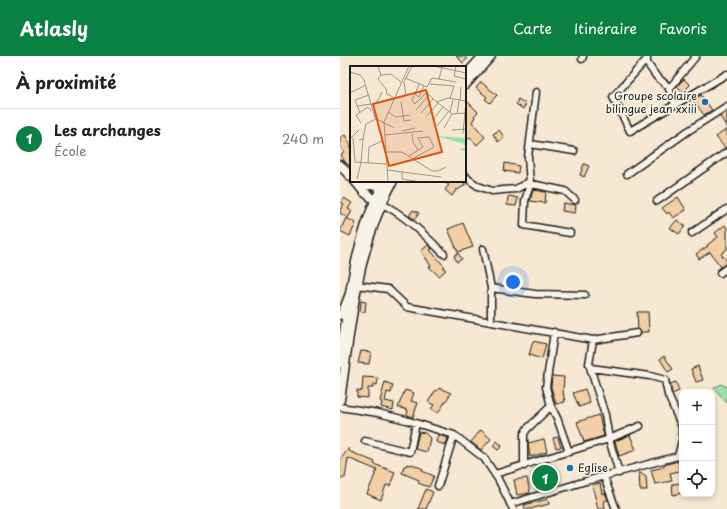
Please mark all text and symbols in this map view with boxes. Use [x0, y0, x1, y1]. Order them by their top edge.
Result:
text: Atlasly [20, 14, 88, 42]
text: Carte [513, 18, 552, 39]
text: Itinéraire [574, 18, 637, 39]
text: Favoris [659, 18, 707, 39]
inset map [350, 66, 466, 182]
text: À proximité [16, 69, 116, 95]
place label: Groupe scolaire bilingue jean xxiii [606, 87, 697, 117]
marker: Groupe scolaire bilingue jean xxiii [700, 97, 710, 107]
text: Les archanges [54, 118, 161, 141]
text: 1 [26, 129, 32, 148]
text: 240 m [282, 129, 324, 148]
text: École [54, 141, 86, 160]
your location [503, 272, 523, 292]
map controls [679, 389, 715, 497]
button: + [679, 389, 715, 425]
button: − [679, 425, 715, 461]
place label: Eglise [578, 459, 608, 476]
button: locate [679, 461, 715, 497]
pin: 1 [532, 463, 558, 493]
marker: Eglise [565, 463, 575, 473]

